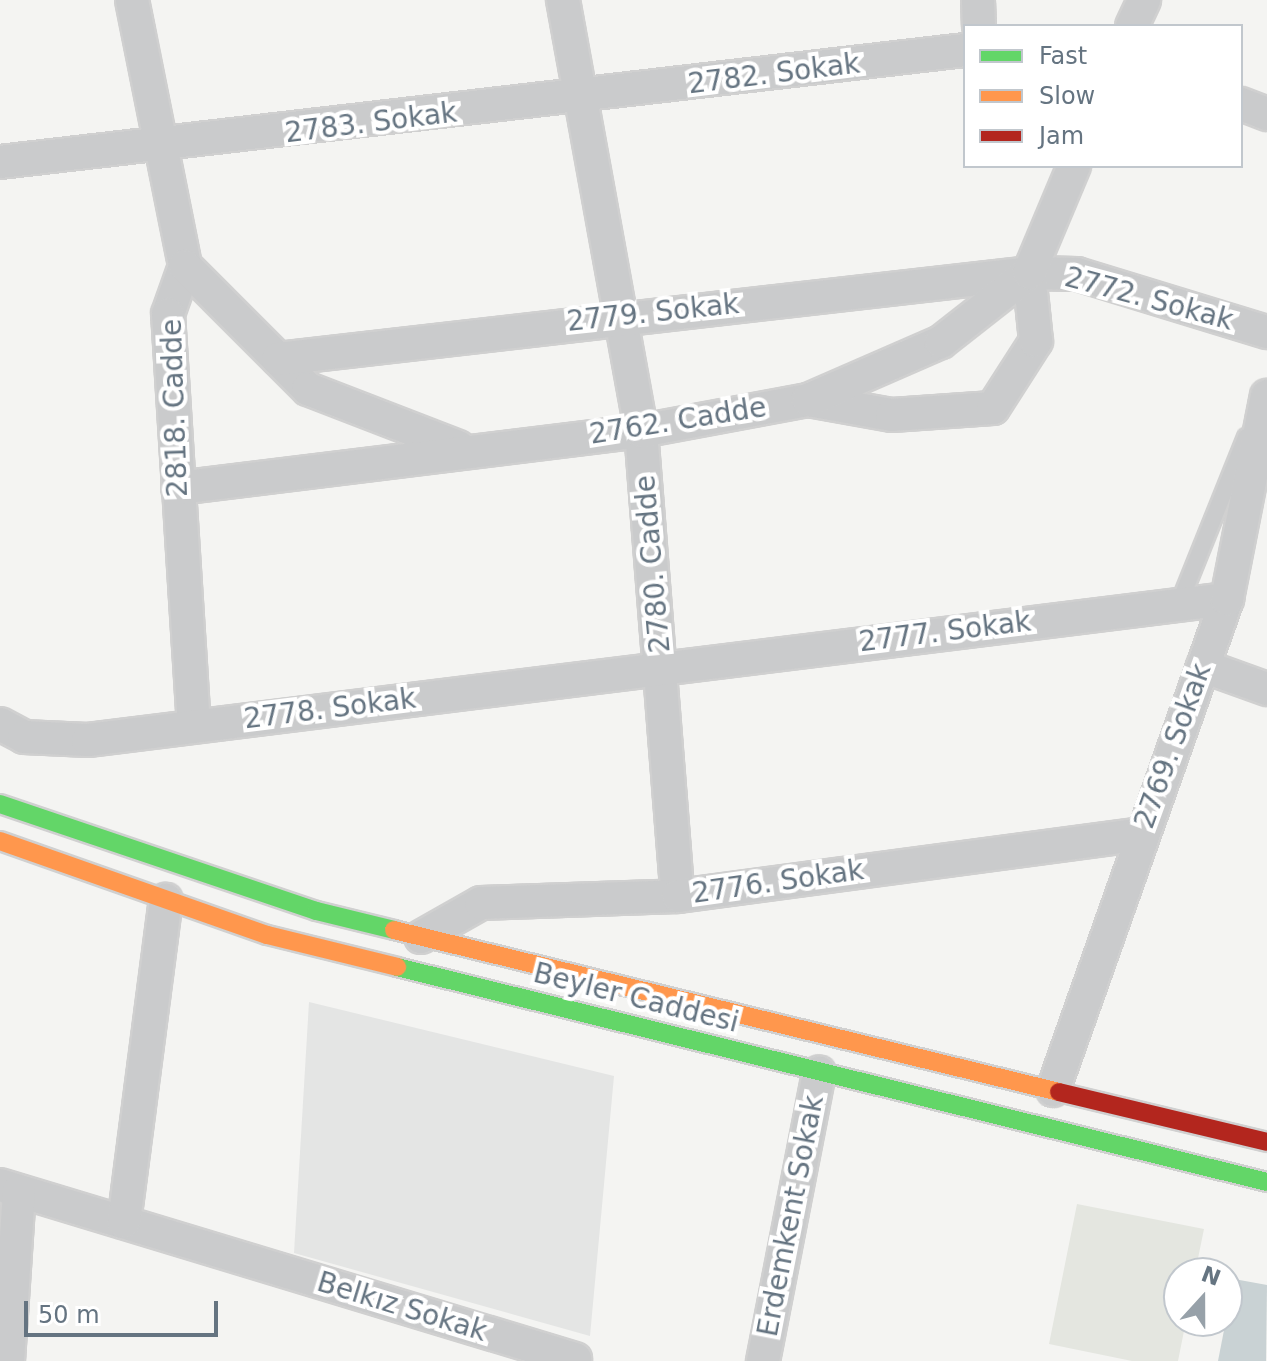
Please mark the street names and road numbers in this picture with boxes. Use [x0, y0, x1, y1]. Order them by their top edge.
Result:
street label: 2782. Sokak [686, 47, 862, 101]
street label: 2783. Sokak [283, 96, 459, 150]
street label: 2772. Sokak [1061, 260, 1237, 338]
street label: 2779. Sokak [565, 287, 741, 339]
street label: 2818. Cadde [155, 318, 195, 498]
street label: 2762. Cadde [587, 390, 769, 452]
street label: 2780. Cadde [628, 474, 678, 654]
street label: 2777. Sokak [857, 605, 1033, 659]
street label: 2769. Sokak [1128, 659, 1218, 833]
street label: 2778. Sokak [242, 682, 418, 736]
street label: 2776. Sokak [690, 853, 866, 911]
street label: Beyler Caddesi [530, 956, 742, 1040]
street label: Erdemkent Sokak [751, 1093, 831, 1339]
street label: Belkız Sokak [313, 1265, 491, 1349]

